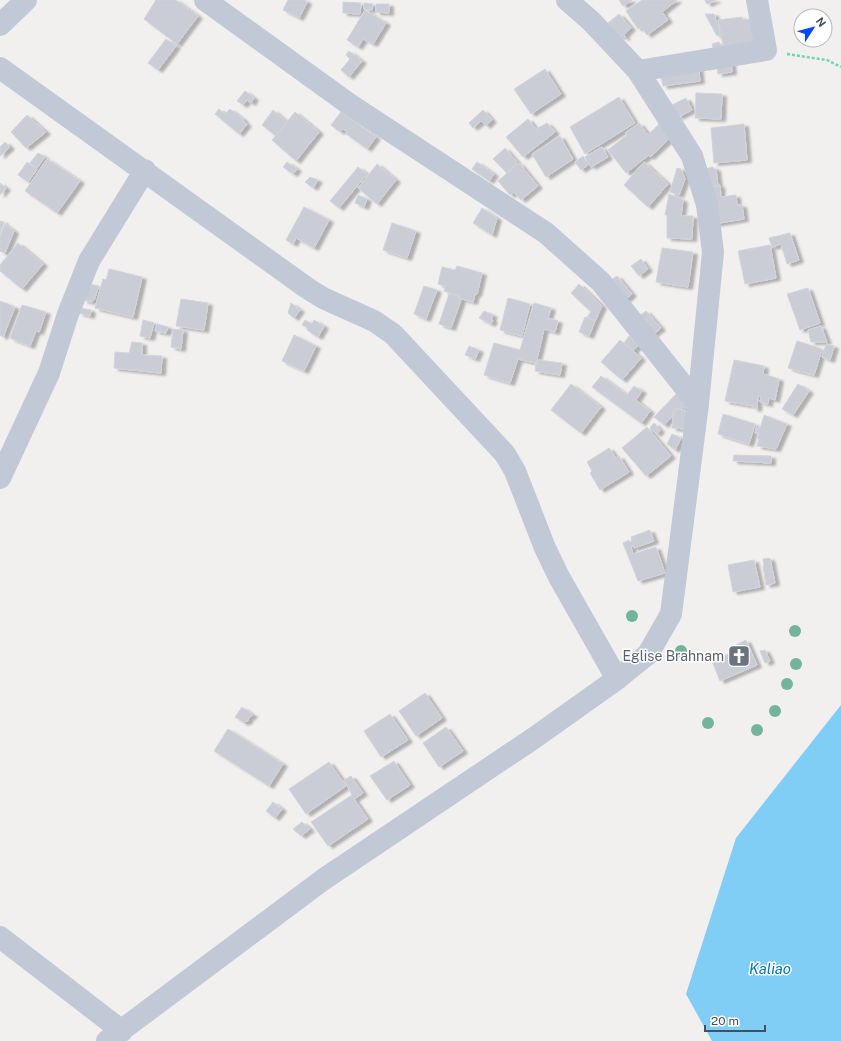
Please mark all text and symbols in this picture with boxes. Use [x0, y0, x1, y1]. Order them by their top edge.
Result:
north arrow [793, 8, 833, 48]
text: N [814, 15, 828, 29]
church icon: Eglise Brahnam [726, 643, 752, 669]
place label: Eglise Brahnam [622, 648, 724, 664]
water label: Kaliao [749, 960, 791, 977]
scale bar [705, 1007, 765, 1033]
text: 20 m [711, 1014, 739, 1028]

